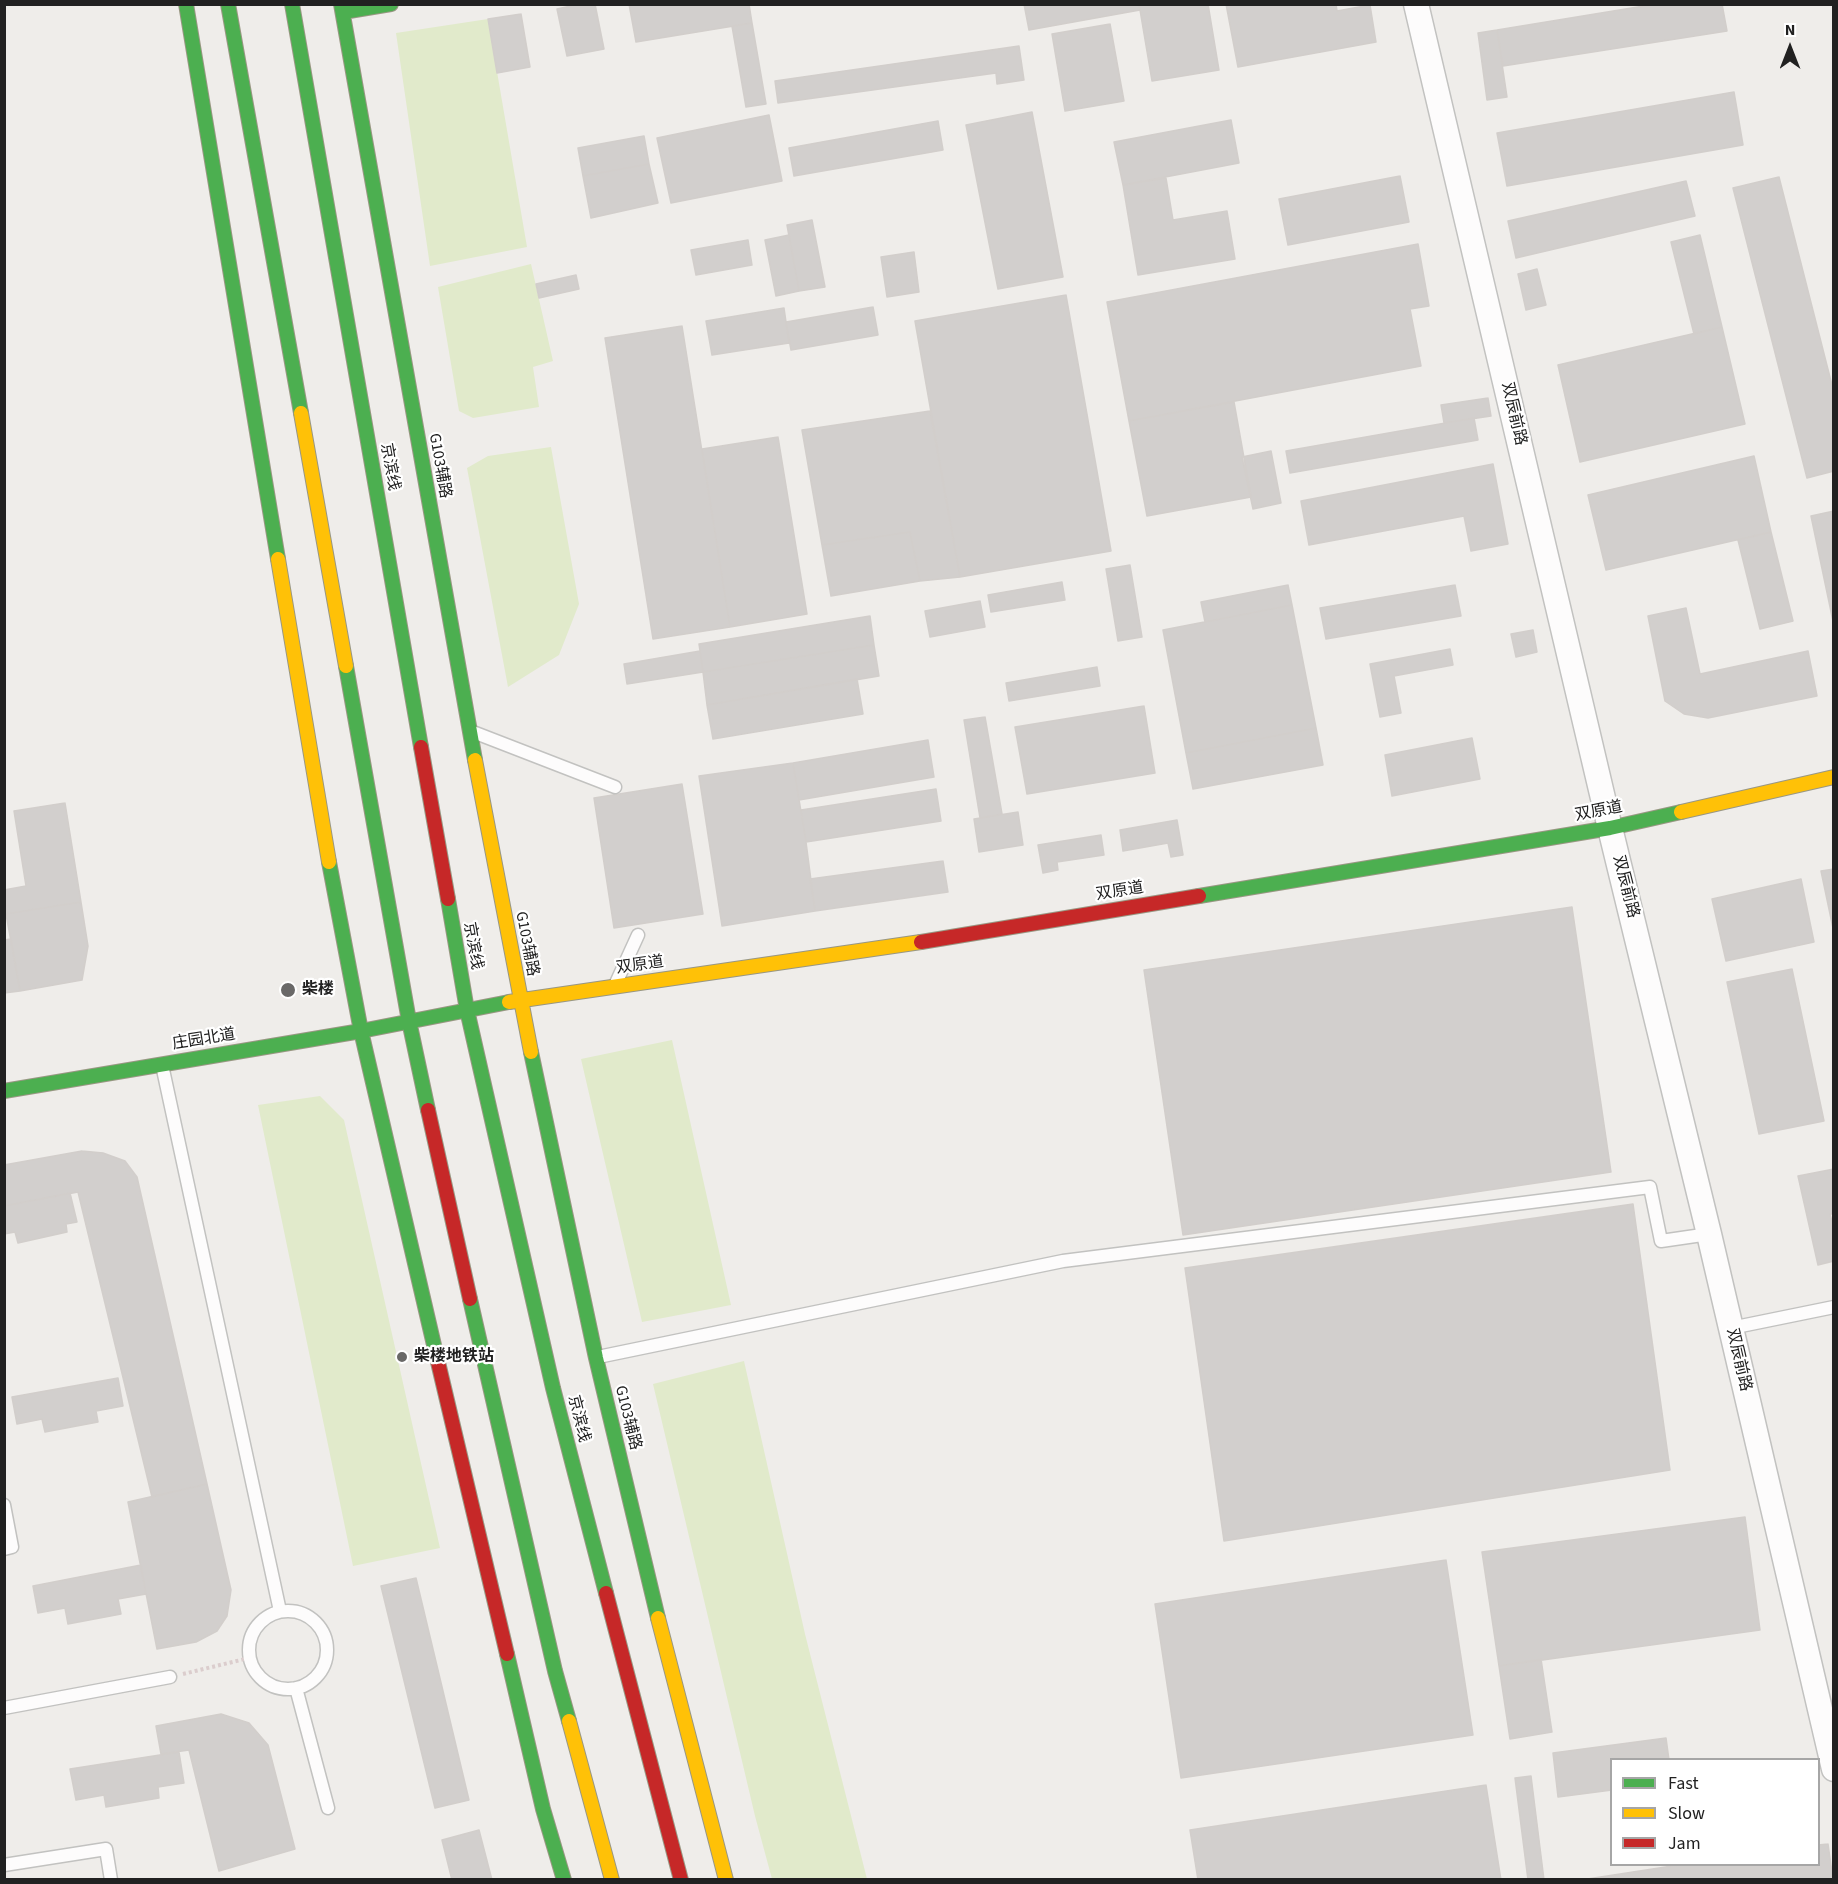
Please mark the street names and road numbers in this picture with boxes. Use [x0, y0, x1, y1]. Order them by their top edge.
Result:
street label: 双辰前路 [1496, 381, 1530, 447]
street label: G103辅路 [424, 432, 454, 500]
street label: 京滨线 [375, 442, 403, 492]
street label: 双原道 [1574, 798, 1624, 826]
street label: 双辰前路 [1608, 854, 1642, 920]
street label: 双原道 [1095, 879, 1145, 905]
street label: G103辅路 [510, 910, 542, 978]
street label: 京滨线 [458, 921, 486, 971]
street label: 双原道 [615, 953, 665, 979]
street label: 庄园北道 [171, 1026, 237, 1054]
street label: 双辰前路 [1721, 1327, 1755, 1393]
street label: G103辅路 [610, 1384, 644, 1452]
street label: 京滨线 [563, 1393, 593, 1445]

